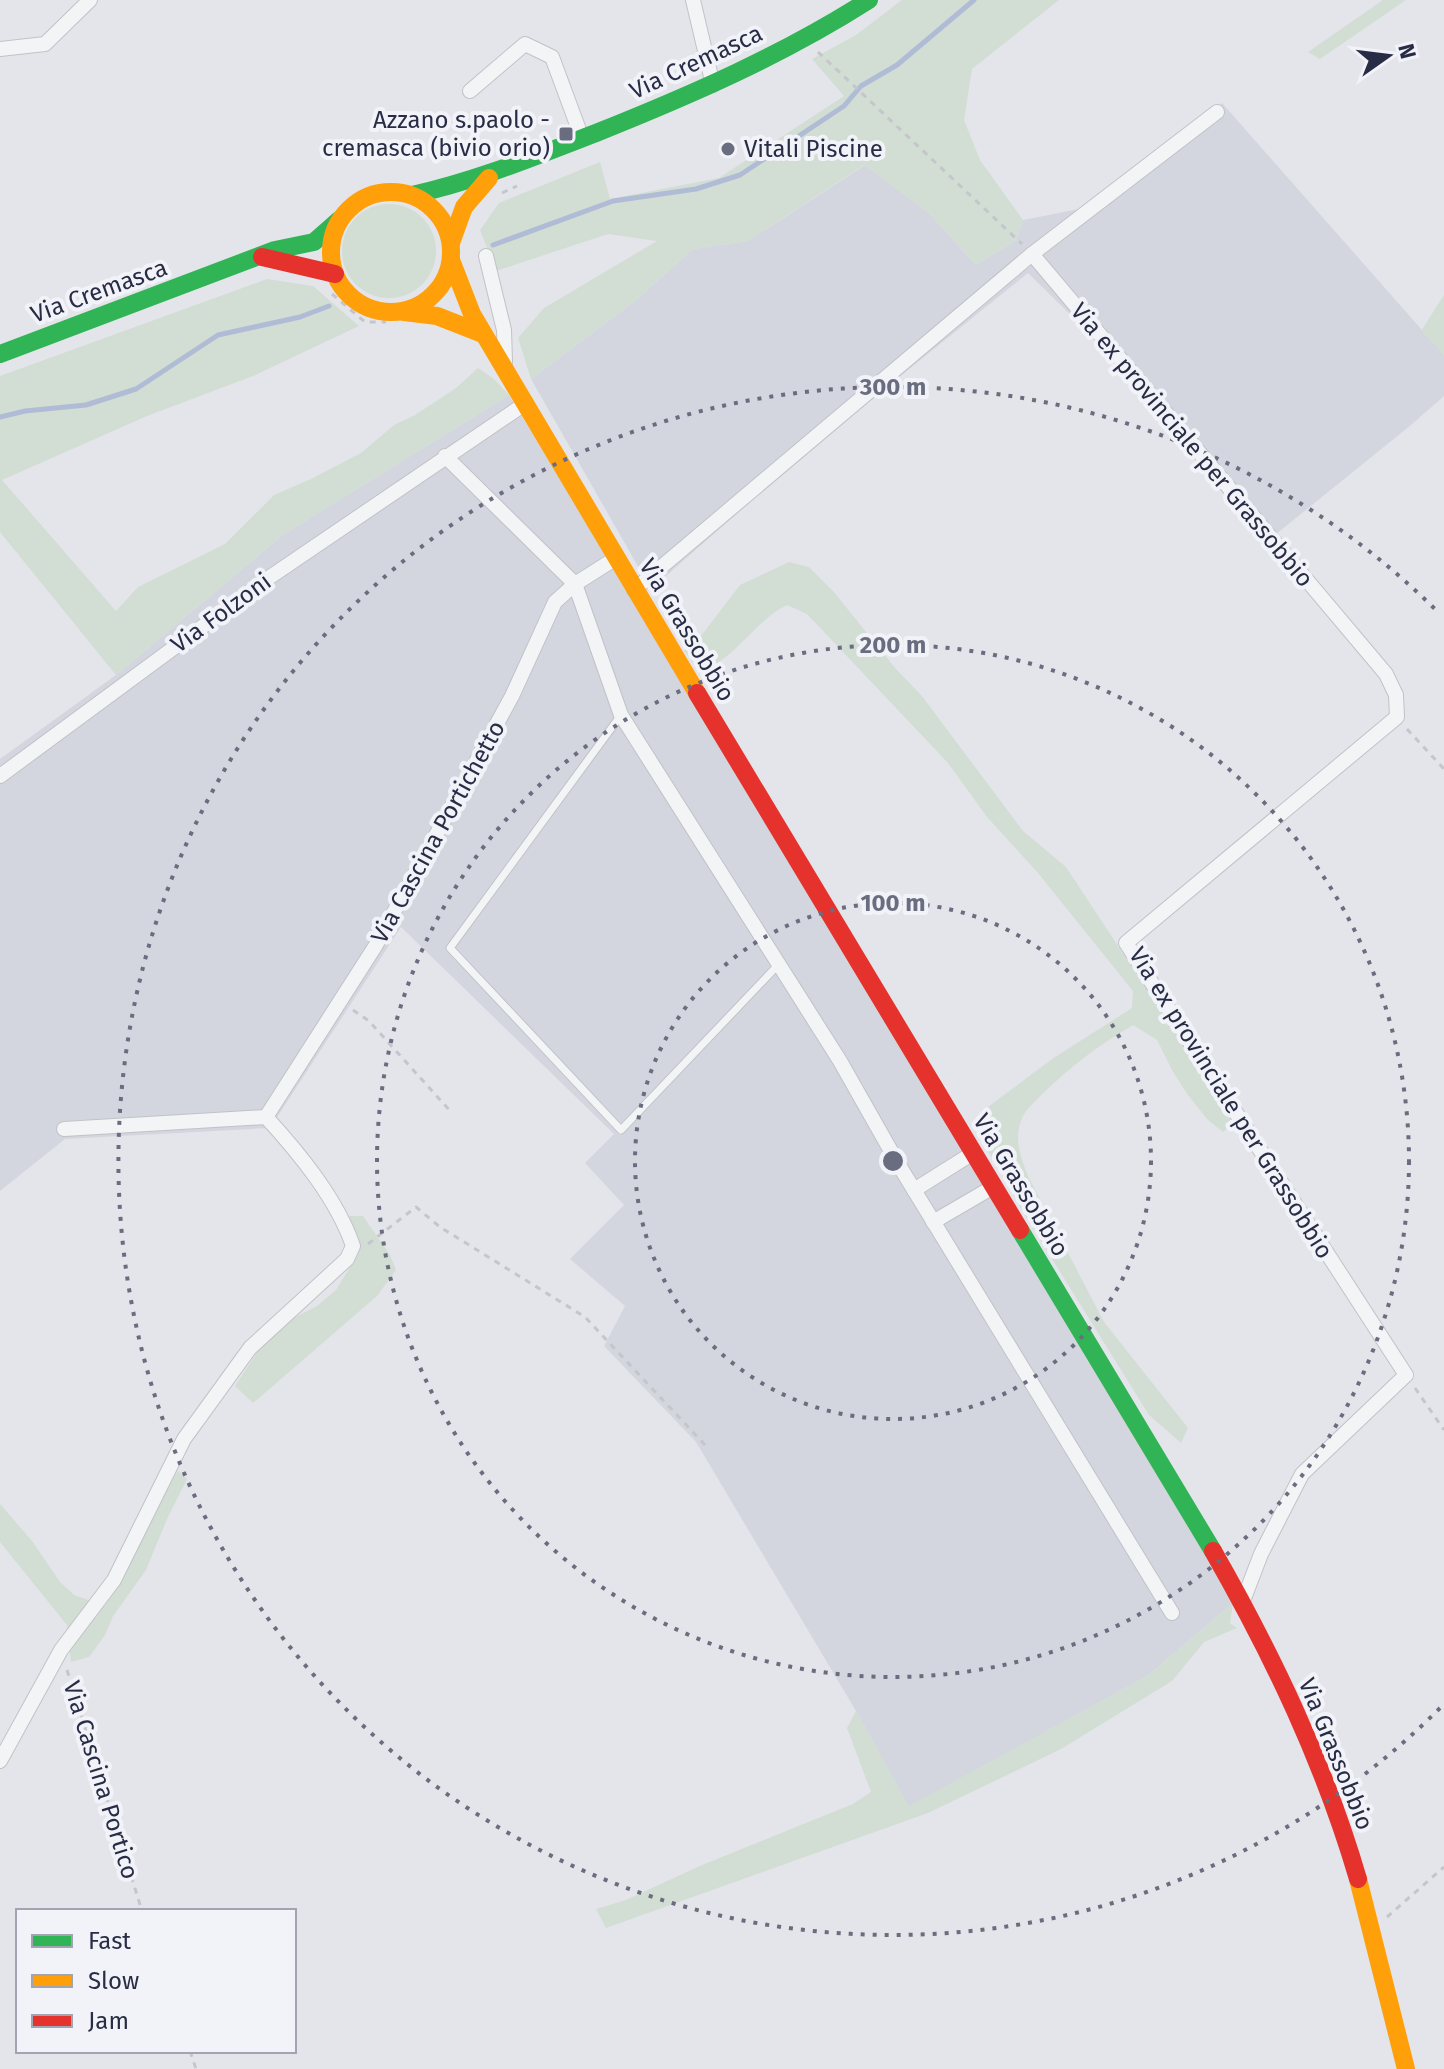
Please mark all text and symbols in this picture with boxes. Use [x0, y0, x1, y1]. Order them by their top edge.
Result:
north arrow [1348, 16, 1428, 96]
street label: Via Cremasca [625, 19, 767, 105]
text: N [1392, 41, 1422, 62]
place label: Azzano s.paolo - cremasca (bivio orio) [322, 106, 550, 162]
marker: Azzano s.paolo - cremasca (bivio orio) [557, 125, 575, 143]
place label: Vitali Piscine [744, 135, 883, 163]
marker: Vitali Piscine [719, 140, 737, 158]
street label: Via Cremasca [27, 253, 171, 329]
street label: Via ex provinciale per Grassobbio [1065, 297, 1319, 593]
text: 300 m [859, 373, 926, 401]
street label: Via Grassobbio [633, 554, 741, 706]
street label: Via Folzoni [165, 567, 277, 659]
text: 200 m [860, 631, 926, 659]
street label: Via Cascina Portichetto [365, 716, 511, 948]
text: 100 m [860, 889, 926, 917]
street label: Via ex provinciale per Grassobbio [1123, 942, 1339, 1264]
street label: Via Grassobbio [967, 1109, 1075, 1261]
centre of rings [879, 1147, 907, 1175]
street label: Via Grassobbio [1293, 1674, 1379, 1834]
street label: Via Cascina Portico [58, 1678, 144, 1882]
legend [16, 1909, 296, 2053]
text: Fast [88, 1927, 131, 1955]
text: Slow [88, 1967, 139, 1995]
text: Jam [88, 2007, 129, 2035]

